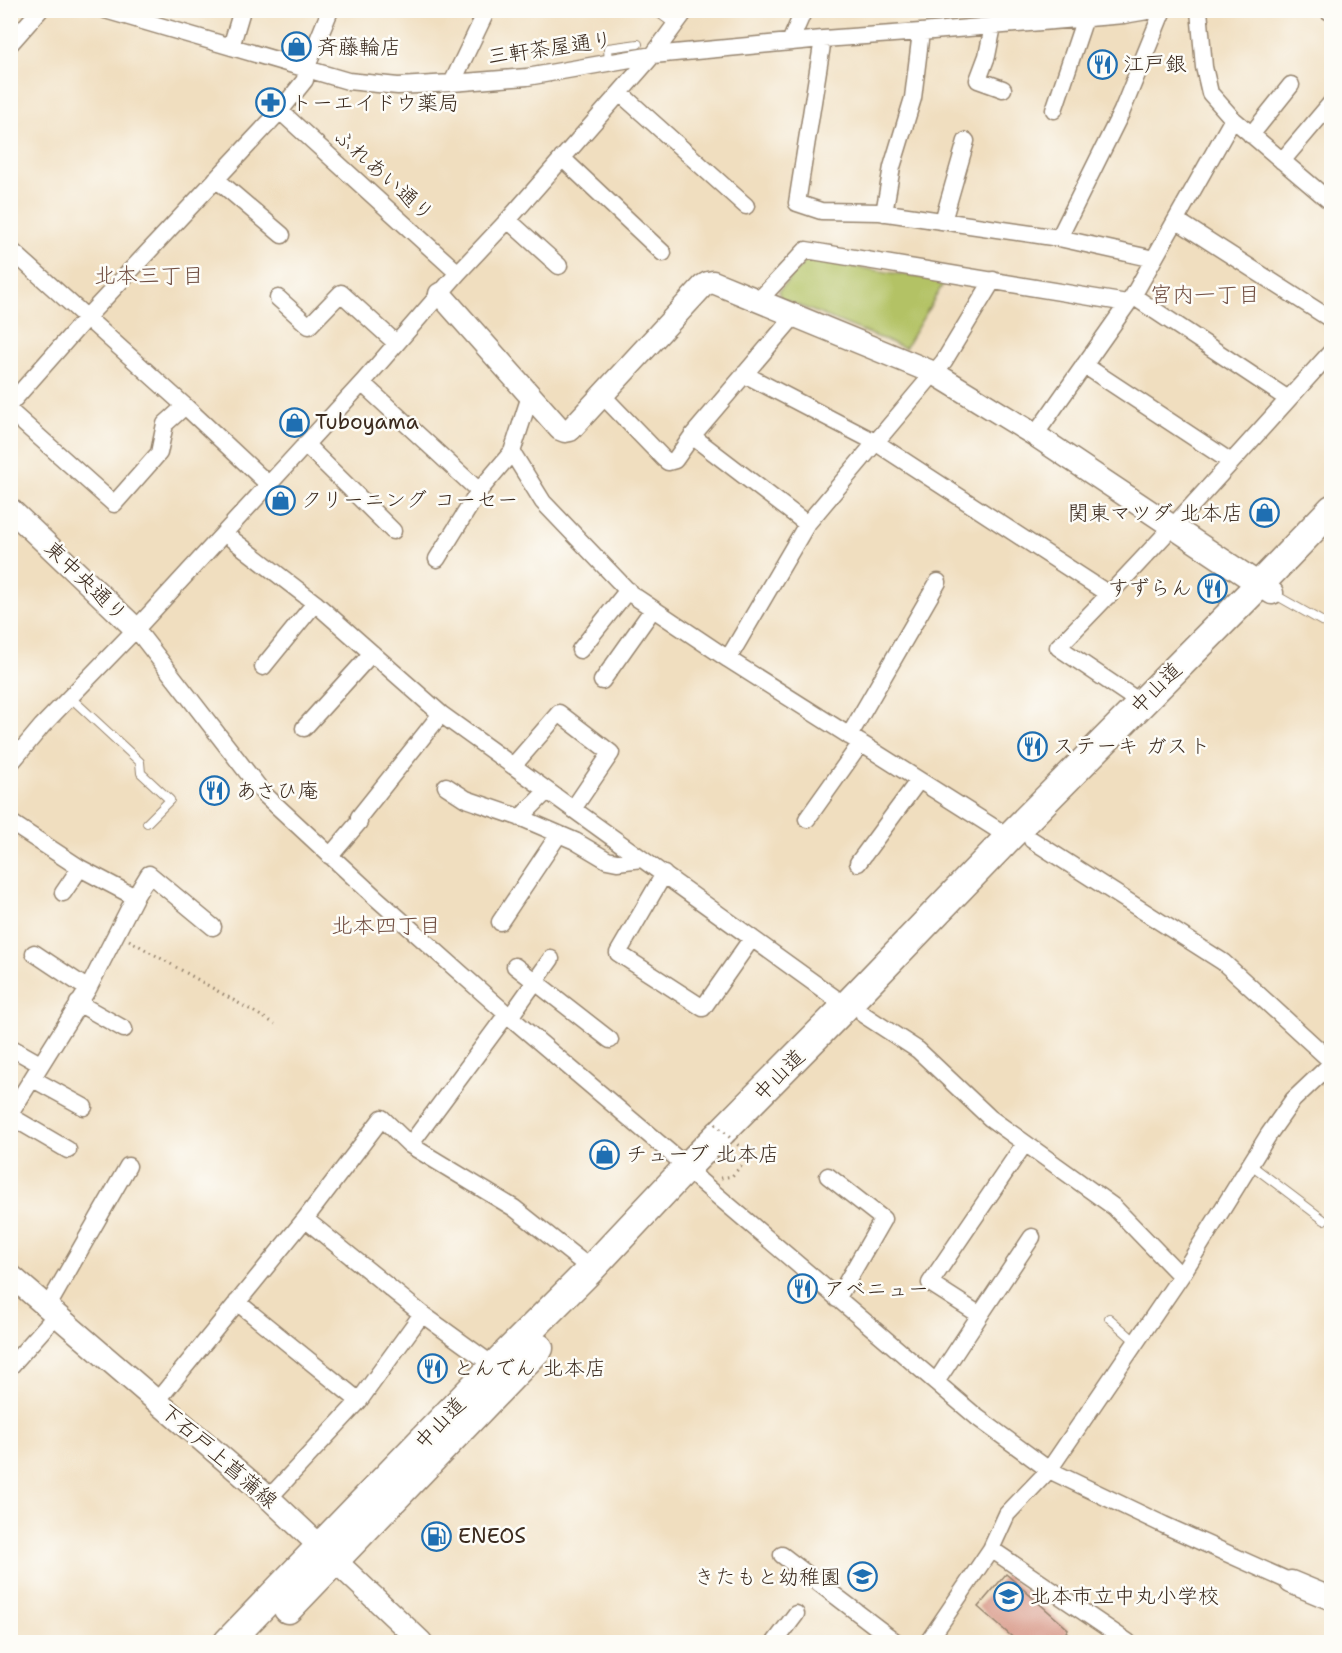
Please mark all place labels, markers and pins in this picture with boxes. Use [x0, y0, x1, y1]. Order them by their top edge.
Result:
shop icon: 斉藤輪店 [280, 31, 312, 63]
place label: 斉藤輪店 [317, 33, 401, 61]
restaurant icon: 江戸銀 [1086, 48, 1118, 80]
place label: 江戸銀 [1123, 50, 1187, 78]
pharmacy icon: トーエイドウ薬局 [254, 87, 286, 119]
place label: トーエイドウ薬局 [291, 89, 459, 117]
shop icon: Tuboyama [278, 406, 310, 438]
place label: Tuboyama [315, 408, 419, 436]
shop icon: クリーニング コーセー [264, 484, 296, 516]
place label: クリーニング コーセー [301, 486, 518, 514]
shop icon: 関東マツダ 北本店 [1248, 497, 1280, 529]
place label: 関東マツダ 北本店 [1068, 499, 1243, 527]
restaurant icon: すずらん [1197, 572, 1229, 604]
place label: すずらん [1108, 574, 1192, 602]
restaurant icon: ステーキ ガスト [1016, 730, 1048, 762]
place label: ステーキ ガスト [1053, 732, 1211, 760]
restaurant icon: あさひ庵 [199, 775, 231, 807]
place label: あさひ庵 [236, 777, 319, 805]
shop icon: チューブ 北本店 [589, 1138, 621, 1170]
place label: チューブ 北本店 [626, 1140, 779, 1168]
restaurant icon: アベニュー [787, 1273, 819, 1305]
place label: アベニュー [824, 1275, 929, 1303]
restaurant icon: とんでん 北本店 [416, 1352, 448, 1384]
place label: とんでん 北本店 [453, 1354, 606, 1382]
fuel station icon: ENEOS [421, 1520, 453, 1552]
place label: ENEOS [458, 1522, 526, 1550]
school or university icon: きたもと幼稚園 [846, 1561, 878, 1593]
place label: きたもと幼稚園 [694, 1563, 841, 1591]
school or university icon: 北本市立中丸小学校 [993, 1580, 1025, 1612]
place label: 北本市立中丸小学校 [1030, 1582, 1219, 1610]

